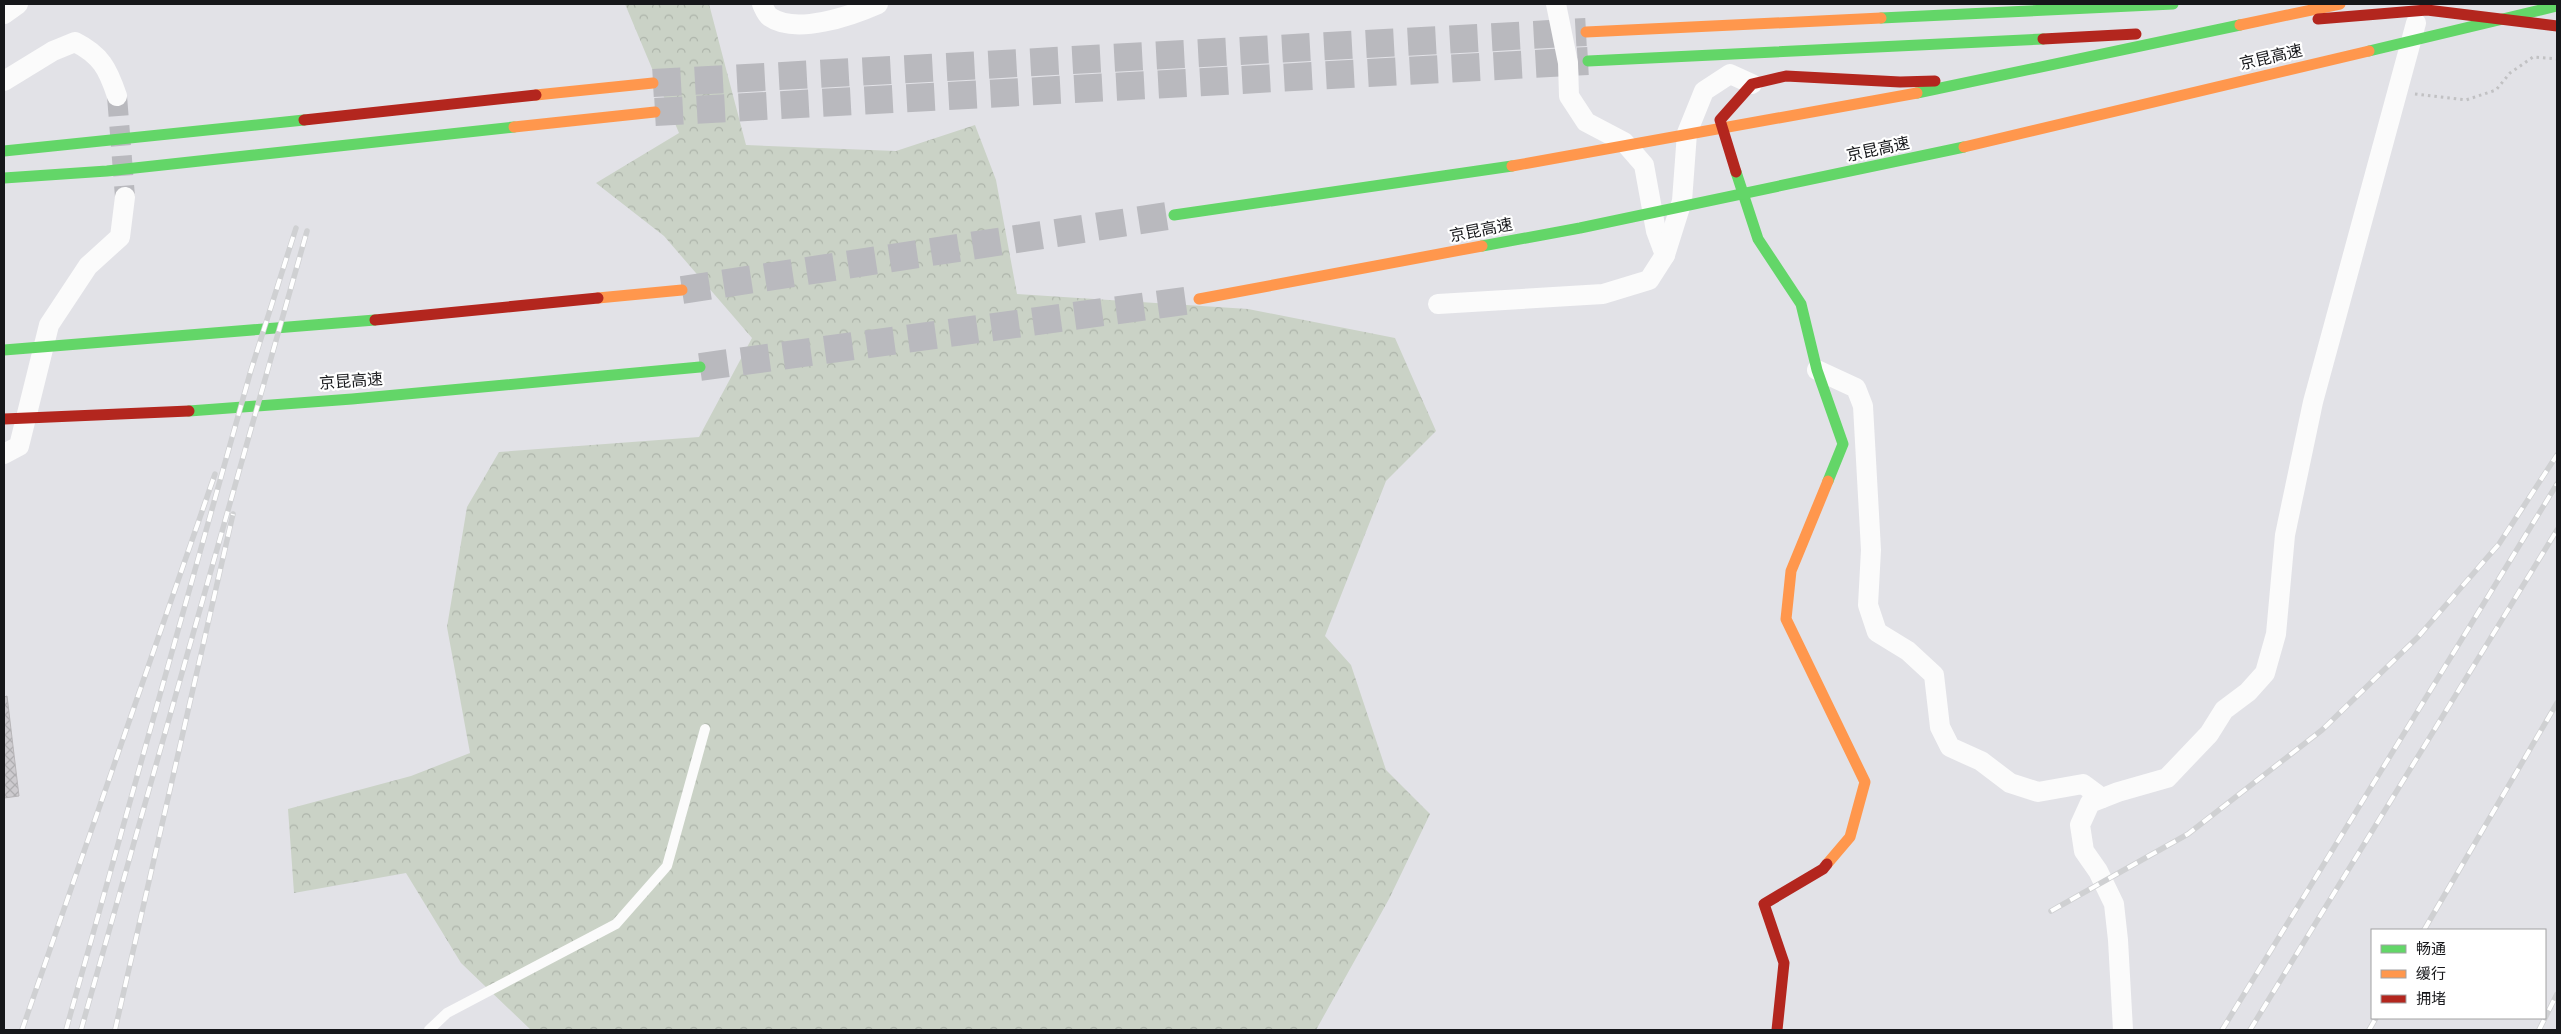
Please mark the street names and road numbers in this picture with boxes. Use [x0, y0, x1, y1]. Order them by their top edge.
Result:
street label: 京昆高速 [2238, 41, 2304, 73]
street label: 京昆高速 [1845, 133, 1911, 165]
street label: 京昆高速 [1448, 215, 1514, 245]
street label: 京昆高速 [318, 369, 384, 393]

